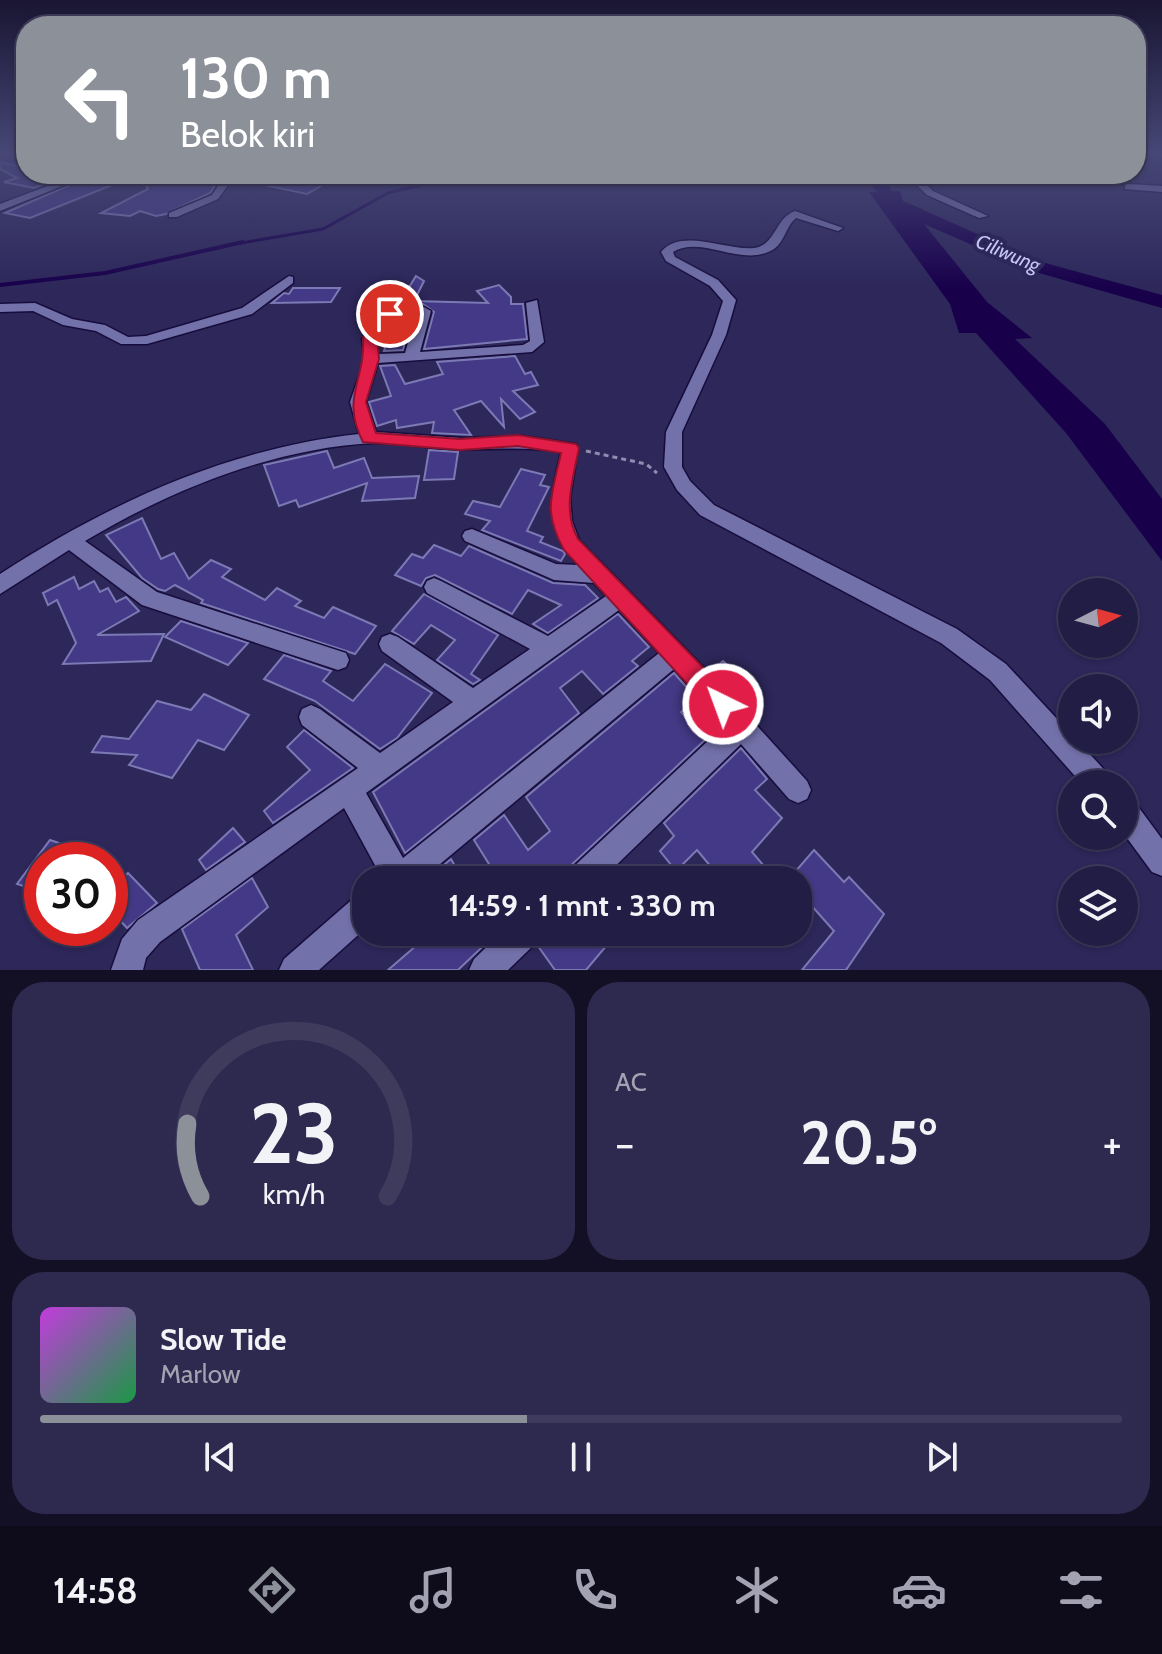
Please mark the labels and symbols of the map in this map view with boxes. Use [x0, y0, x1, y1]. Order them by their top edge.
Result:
water label: Ciliwung [972, 229, 1045, 278]
pin [356, 280, 424, 348]
north arrow [1058, 578, 1138, 658]
position arrow [681, 662, 765, 746]
speed limit sign: 30 [24, 842, 128, 946]

